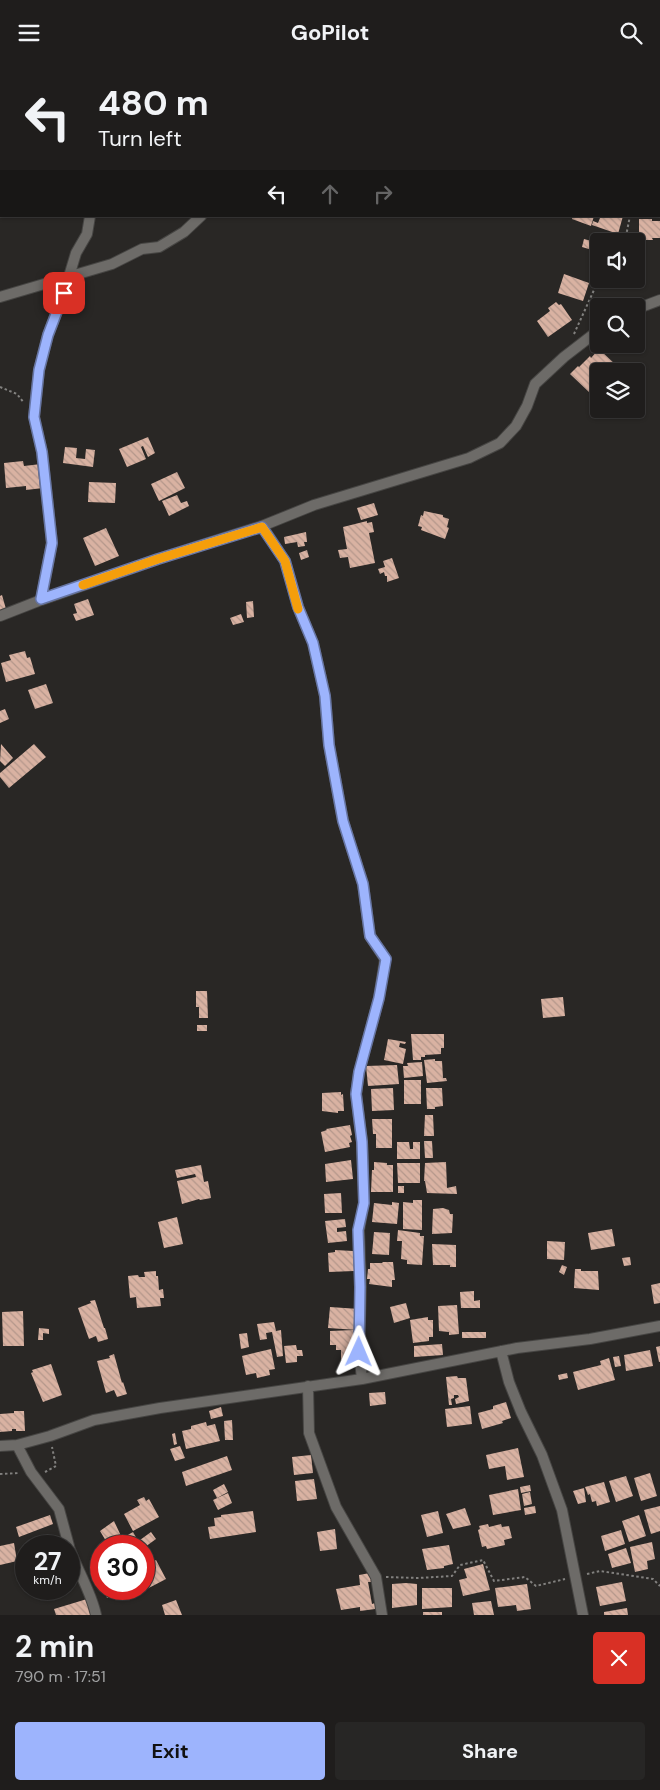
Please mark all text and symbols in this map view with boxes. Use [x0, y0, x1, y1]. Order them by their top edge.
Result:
text: GoPilot [291, 18, 369, 47]
icon: menu [15, 19, 43, 47]
icon: search [617, 19, 645, 47]
text: 480 m [98, 80, 209, 126]
icon: left [15, 85, 80, 150]
text: Turn left [98, 124, 182, 153]
icon: left [263, 180, 291, 208]
icon: ahead [316, 180, 344, 208]
icon: right [369, 180, 397, 208]
map controls [590, 233, 645, 418]
button: sound [590, 233, 645, 288]
pin [43, 272, 85, 314]
icon: arrive [50, 279, 78, 307]
button: search [590, 298, 645, 353]
button: layers [590, 363, 645, 418]
position arrow [332, 1325, 384, 1377]
speed limit sign: 30 [90, 1535, 155, 1600]
text: 27 [34, 1545, 61, 1578]
text: km/h [33, 1572, 62, 1588]
text: 2 min [15, 1627, 94, 1666]
button: close [593, 1632, 645, 1684]
text: 790 m · 17:51 [15, 1666, 106, 1687]
button: Exit [15, 1722, 325, 1780]
button: Share [335, 1722, 645, 1780]

